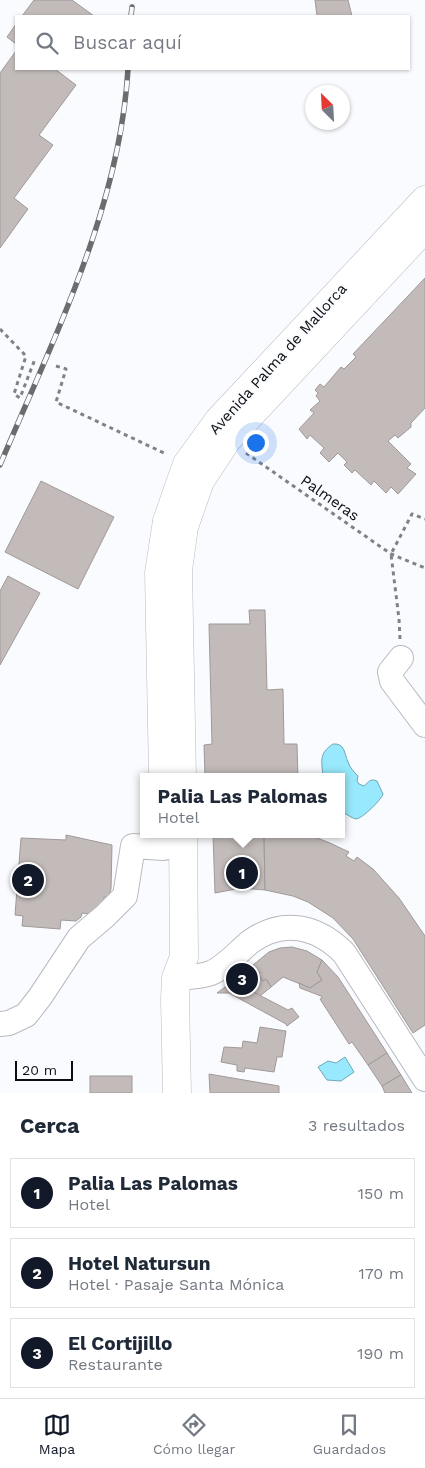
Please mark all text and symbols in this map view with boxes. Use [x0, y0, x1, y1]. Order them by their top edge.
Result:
search box [15, 15, 410, 70]
icon: search [33, 29, 61, 57]
text: Buscar aquí [73, 31, 182, 54]
north arrow [305, 85, 350, 130]
street label: Avenida Palma de Mallorca [205, 279, 351, 438]
your location [243, 430, 269, 456]
street label: Palmeras [297, 471, 363, 525]
popup [140, 773, 345, 838]
text: Palia Las Palomas [158, 785, 328, 808]
text: Hotel [158, 808, 199, 827]
pin: 1 [226, 854, 258, 892]
pin: 2 [12, 861, 44, 899]
pin: 3 [226, 960, 258, 998]
scale bar [15, 1058, 72, 1081]
text: 20 m [22, 1062, 57, 1078]
text: Cerca [20, 1113, 79, 1138]
text: 3 resultados [308, 1116, 405, 1135]
text: Palia Las Palomas [68, 1172, 238, 1195]
text: 1 [34, 1184, 40, 1203]
text: 150 m [358, 1184, 404, 1203]
text: Hotel [68, 1195, 110, 1214]
text: Hotel Natursun [68, 1252, 210, 1275]
text: 2 [32, 1264, 42, 1283]
text: 170 m [358, 1264, 404, 1283]
text: Hotel · Pasaje Santa Mónica [68, 1275, 284, 1294]
text: El Cortijillo [68, 1332, 172, 1355]
text: 3 [32, 1344, 42, 1363]
text: 190 m [357, 1344, 404, 1363]
text: Restaurante [68, 1355, 163, 1374]
tab: Mapa [39, 1411, 75, 1457]
tab: Cómo llegar [153, 1411, 235, 1457]
tab: Guardados [313, 1411, 386, 1457]

